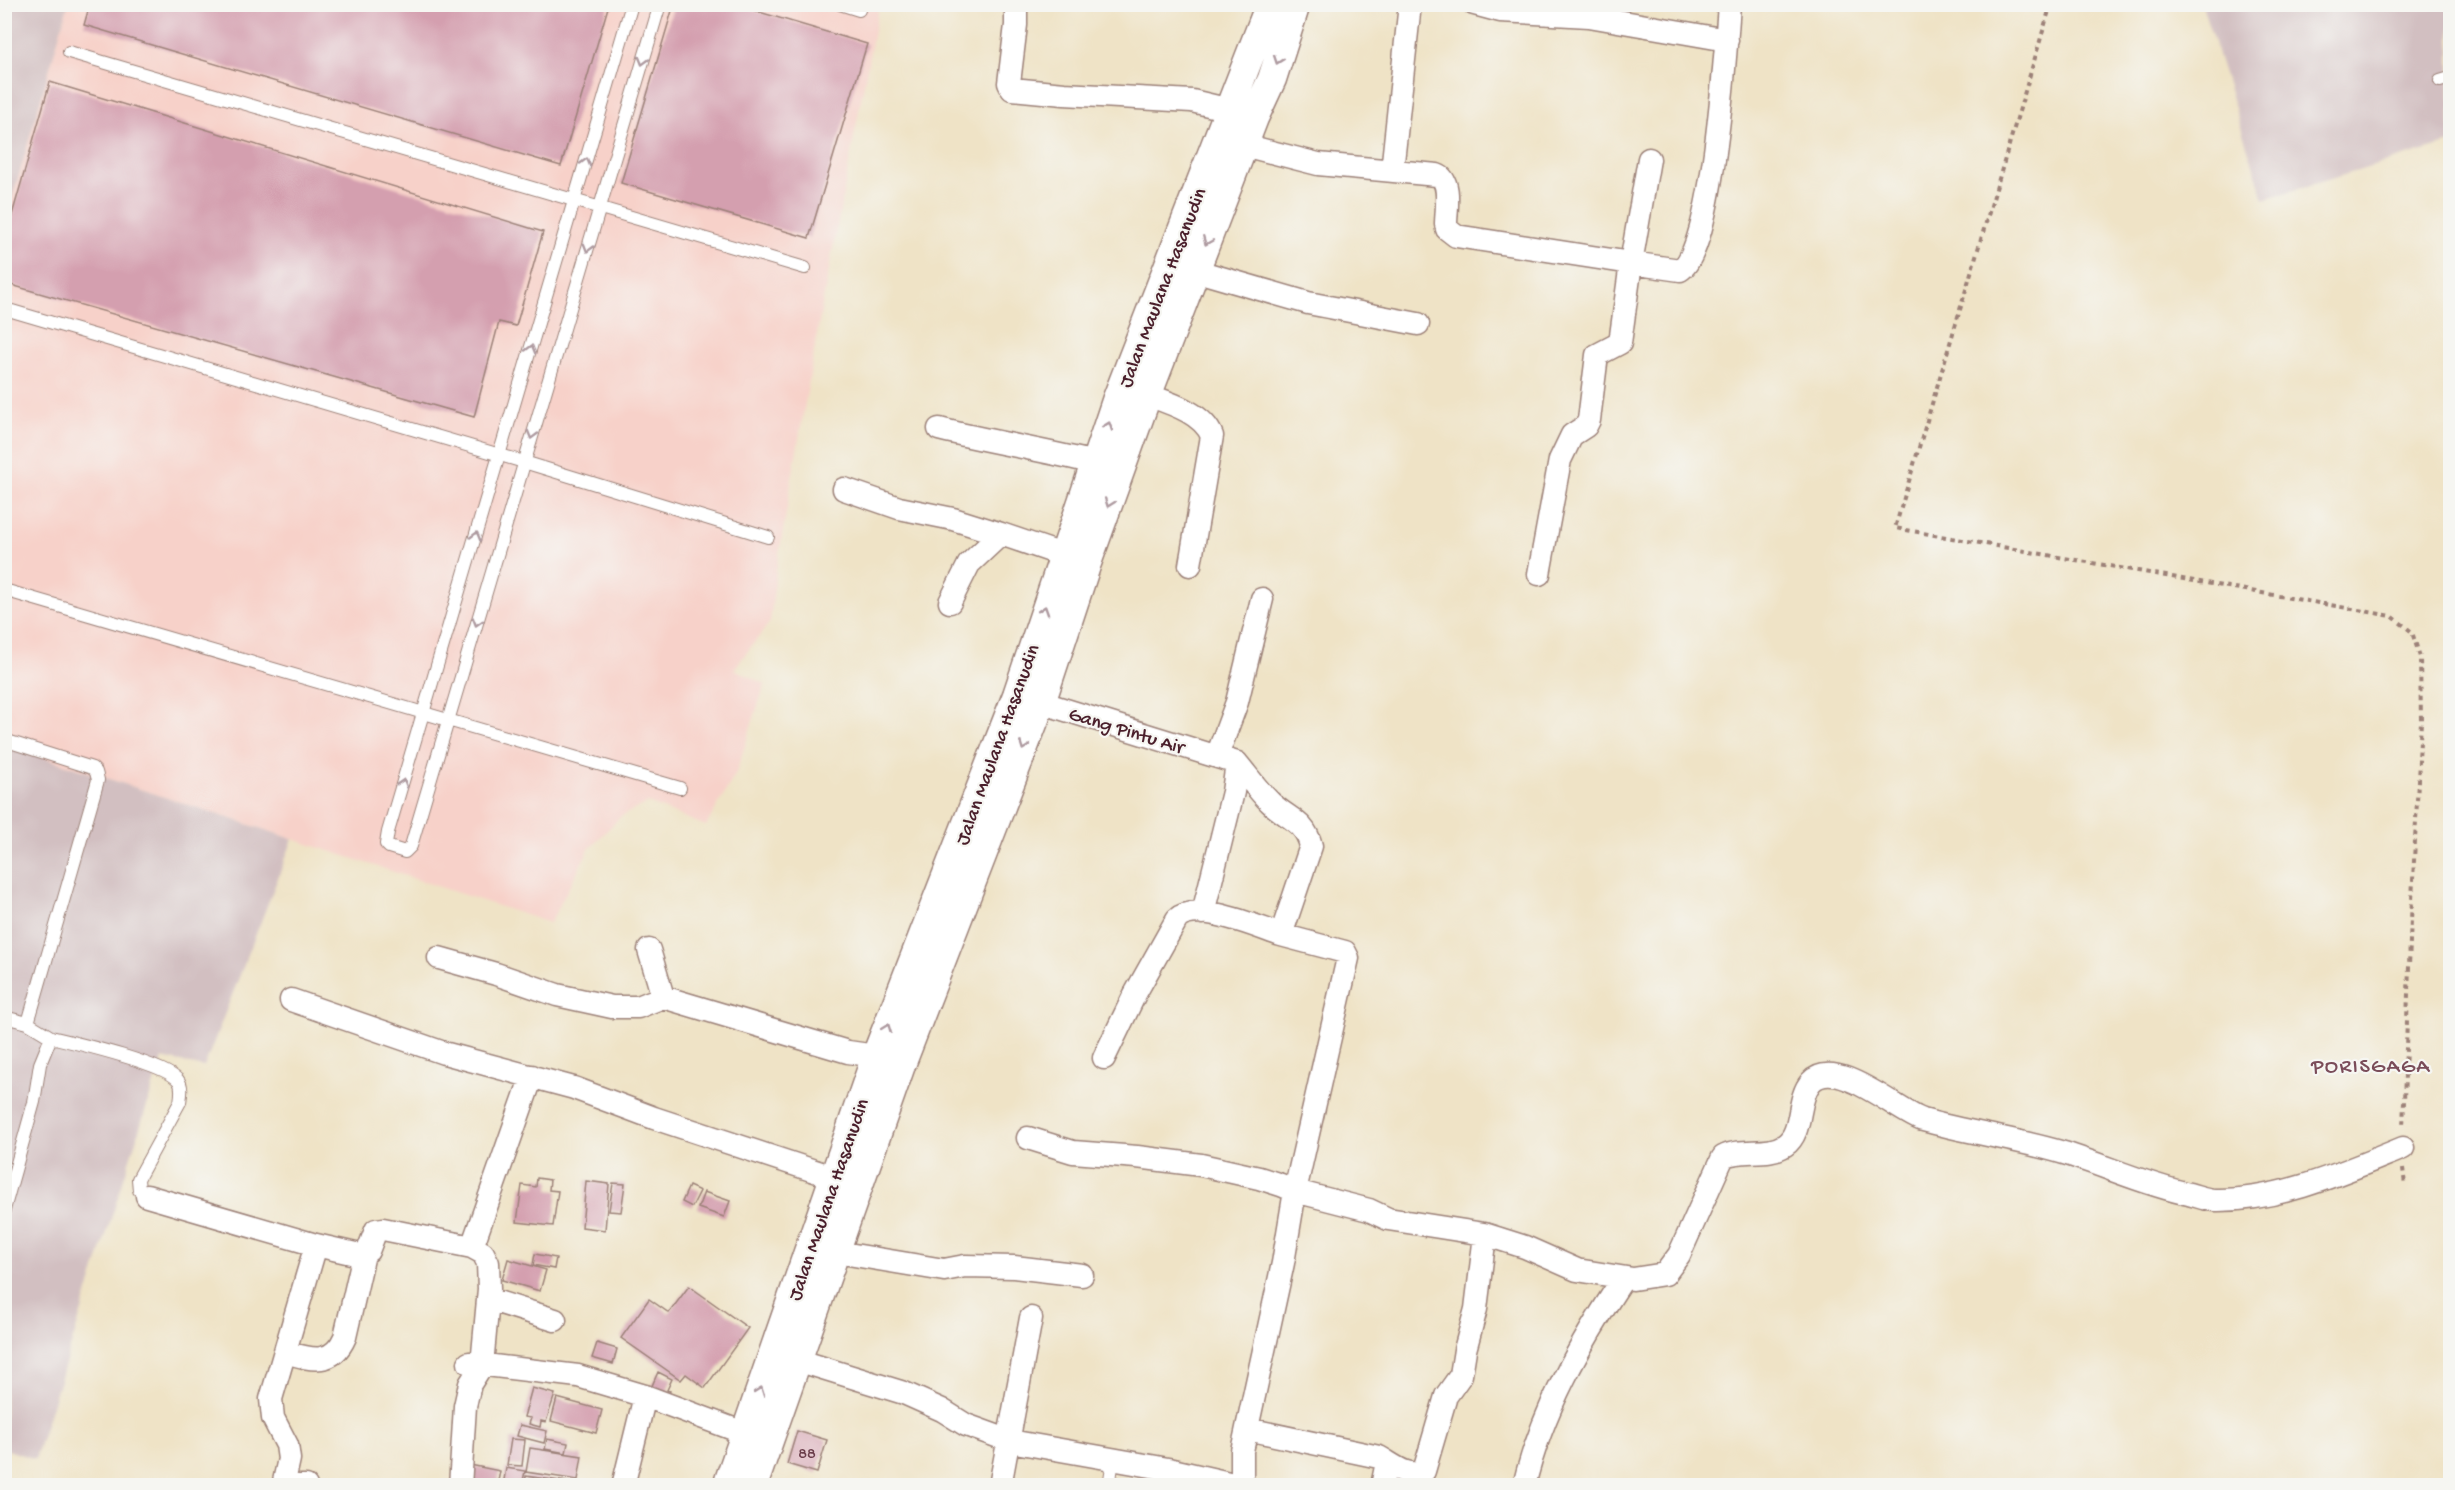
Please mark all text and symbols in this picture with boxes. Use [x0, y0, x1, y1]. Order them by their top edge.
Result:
one-way arrow [1273, 54, 1286, 65]
one-way arrow [638, 55, 650, 66]
one-way arrow [579, 157, 591, 168]
street label: Jalan Maulana Hasanudin [1116, 185, 1213, 391]
one-way arrow [1201, 236, 1214, 246]
one-way arrow [583, 242, 595, 253]
one-way arrow [524, 344, 536, 355]
one-way arrow [1100, 421, 1113, 431]
one-way arrow [527, 429, 539, 439]
one-way arrow [1103, 497, 1116, 508]
one-way arrow [469, 531, 481, 542]
one-way arrow [1037, 605, 1050, 616]
one-way arrow [472, 616, 484, 626]
street label: Jalan Maulana Hasanudin [952, 641, 1047, 849]
street label: Gang Pintu Air [1065, 704, 1188, 761]
one-way arrow [1019, 740, 1031, 751]
one-way arrow [396, 778, 408, 789]
one-way arrow [880, 1023, 892, 1034]
district label: PORISGAGA [2310, 1055, 2431, 1081]
street label: Jalan Maulana Hasanudin [785, 1096, 876, 1304]
one-way arrow [753, 1386, 766, 1396]
house number: 88 [798, 1446, 816, 1465]

